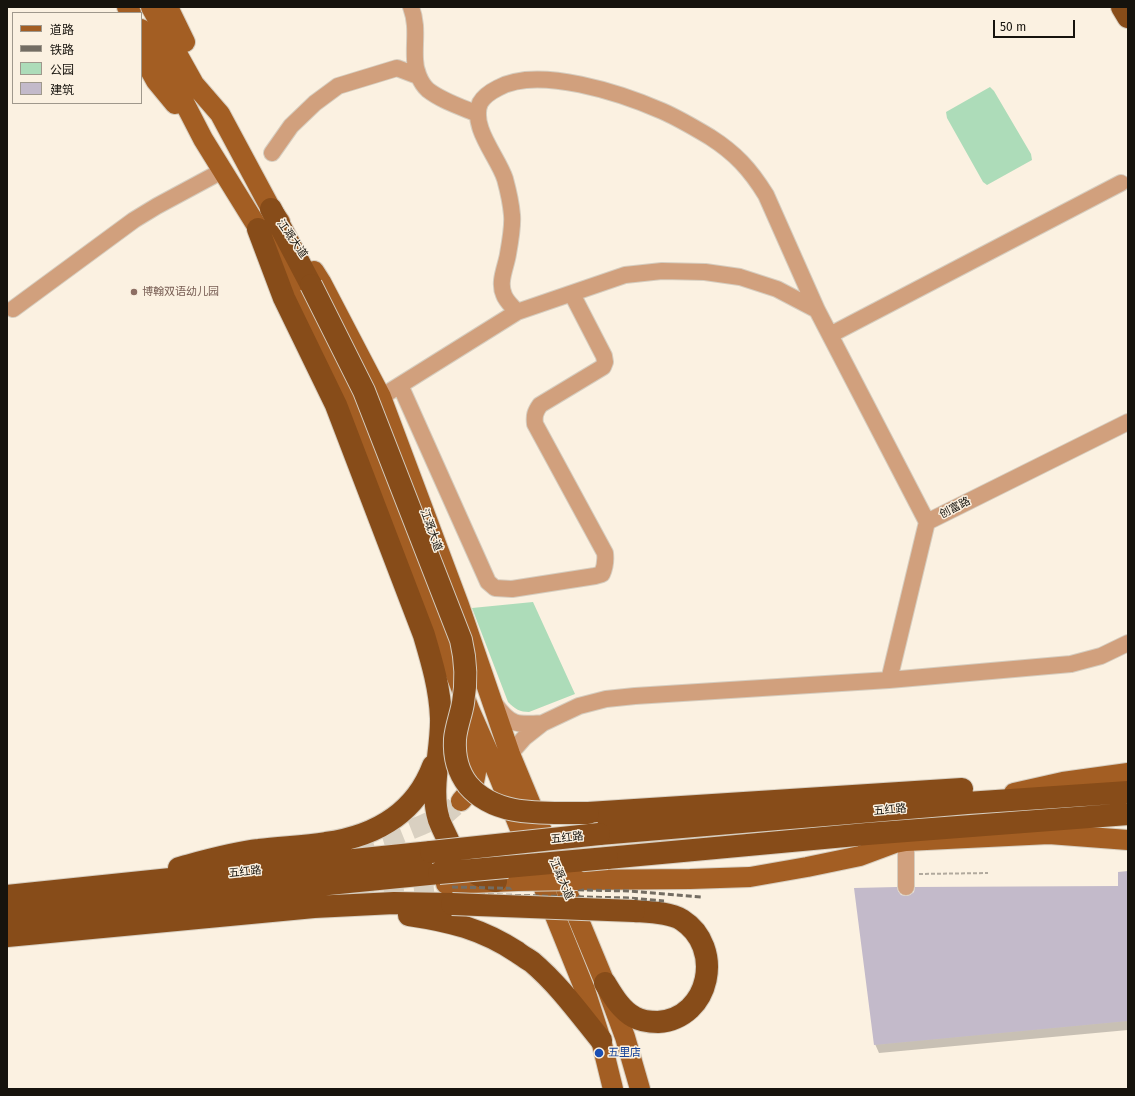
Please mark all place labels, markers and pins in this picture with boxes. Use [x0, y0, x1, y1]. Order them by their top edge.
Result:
place label: 博翰双语幼儿园 [142, 285, 219, 299]
marker: 博翰双语幼儿园 [129, 287, 139, 297]
place label: 五里店 [608, 1046, 641, 1060]
marker: 五里店 [593, 1047, 605, 1059]

